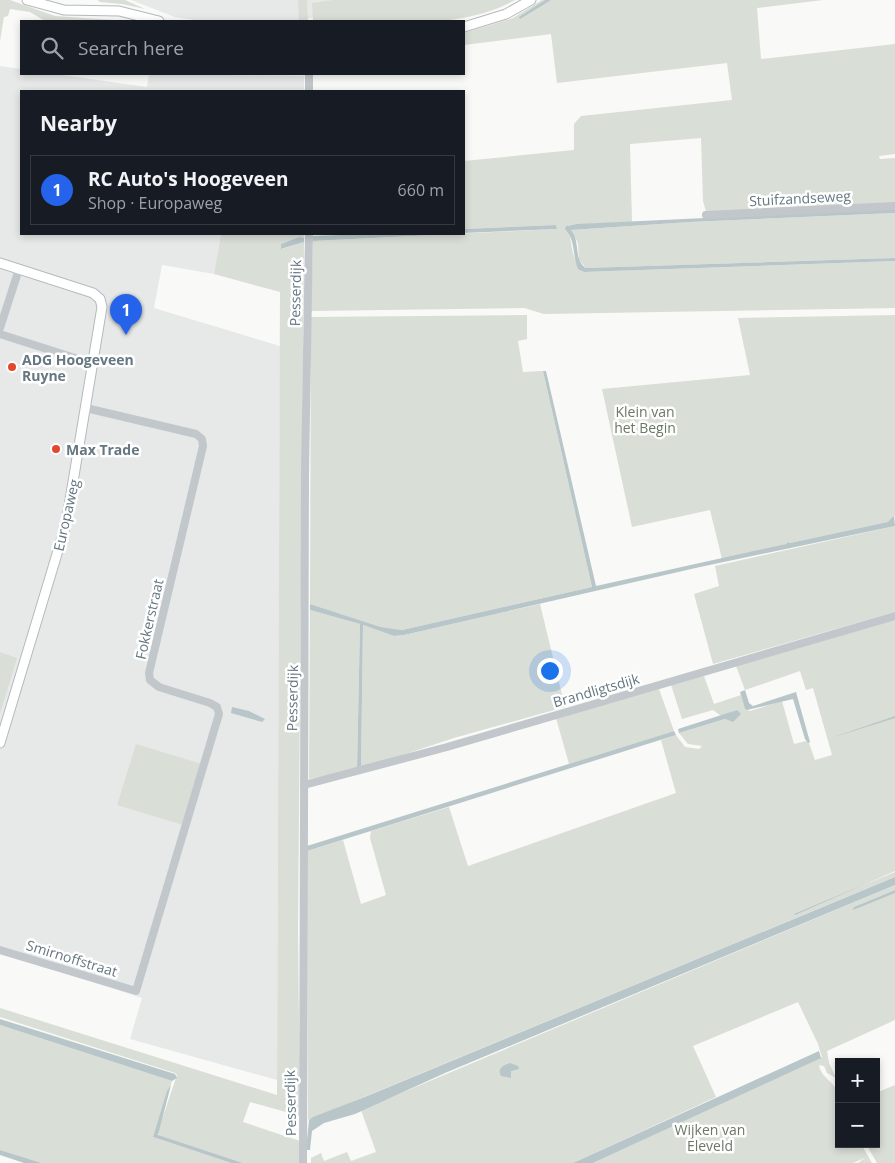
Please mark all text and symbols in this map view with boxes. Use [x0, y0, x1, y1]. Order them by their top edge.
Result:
search box [20, 20, 465, 75]
icon: search [38, 34, 66, 62]
text: Search here [78, 35, 184, 61]
text: Nearby [40, 109, 117, 137]
text: RC Auto's Hoogeveen [88, 166, 288, 192]
text: 1 [52, 179, 62, 201]
text: 660 m [398, 179, 444, 201]
street label: Stuifzandseweg [749, 186, 852, 210]
text: Shop · Europaweg [88, 192, 222, 214]
street label: Pesserdijk [285, 259, 305, 326]
pin: 1 [110, 294, 142, 335]
place label: ADG Hoogeveen Ruyne [22, 350, 134, 385]
marker: ADG Hoogeveen Ruyne [6, 361, 18, 373]
park label: Klein van het Begin [614, 402, 676, 437]
place label: Max Trade [66, 440, 139, 459]
marker: Max Trade [50, 443, 62, 455]
street label: Europaweg [49, 477, 84, 553]
street label: Fokkerstraat [131, 577, 167, 661]
your location [537, 658, 563, 684]
street label: Pesserdijk [282, 664, 302, 731]
street label: Brandligtsdijk [551, 668, 642, 711]
street label: Smirnoffstraat [24, 935, 120, 981]
map controls [835, 1058, 880, 1148]
button: + [835, 1058, 880, 1103]
street label: Pesserdijk [280, 1069, 300, 1136]
button: − [835, 1103, 880, 1148]
park label: Wijken van Eleveld [675, 1120, 745, 1155]

